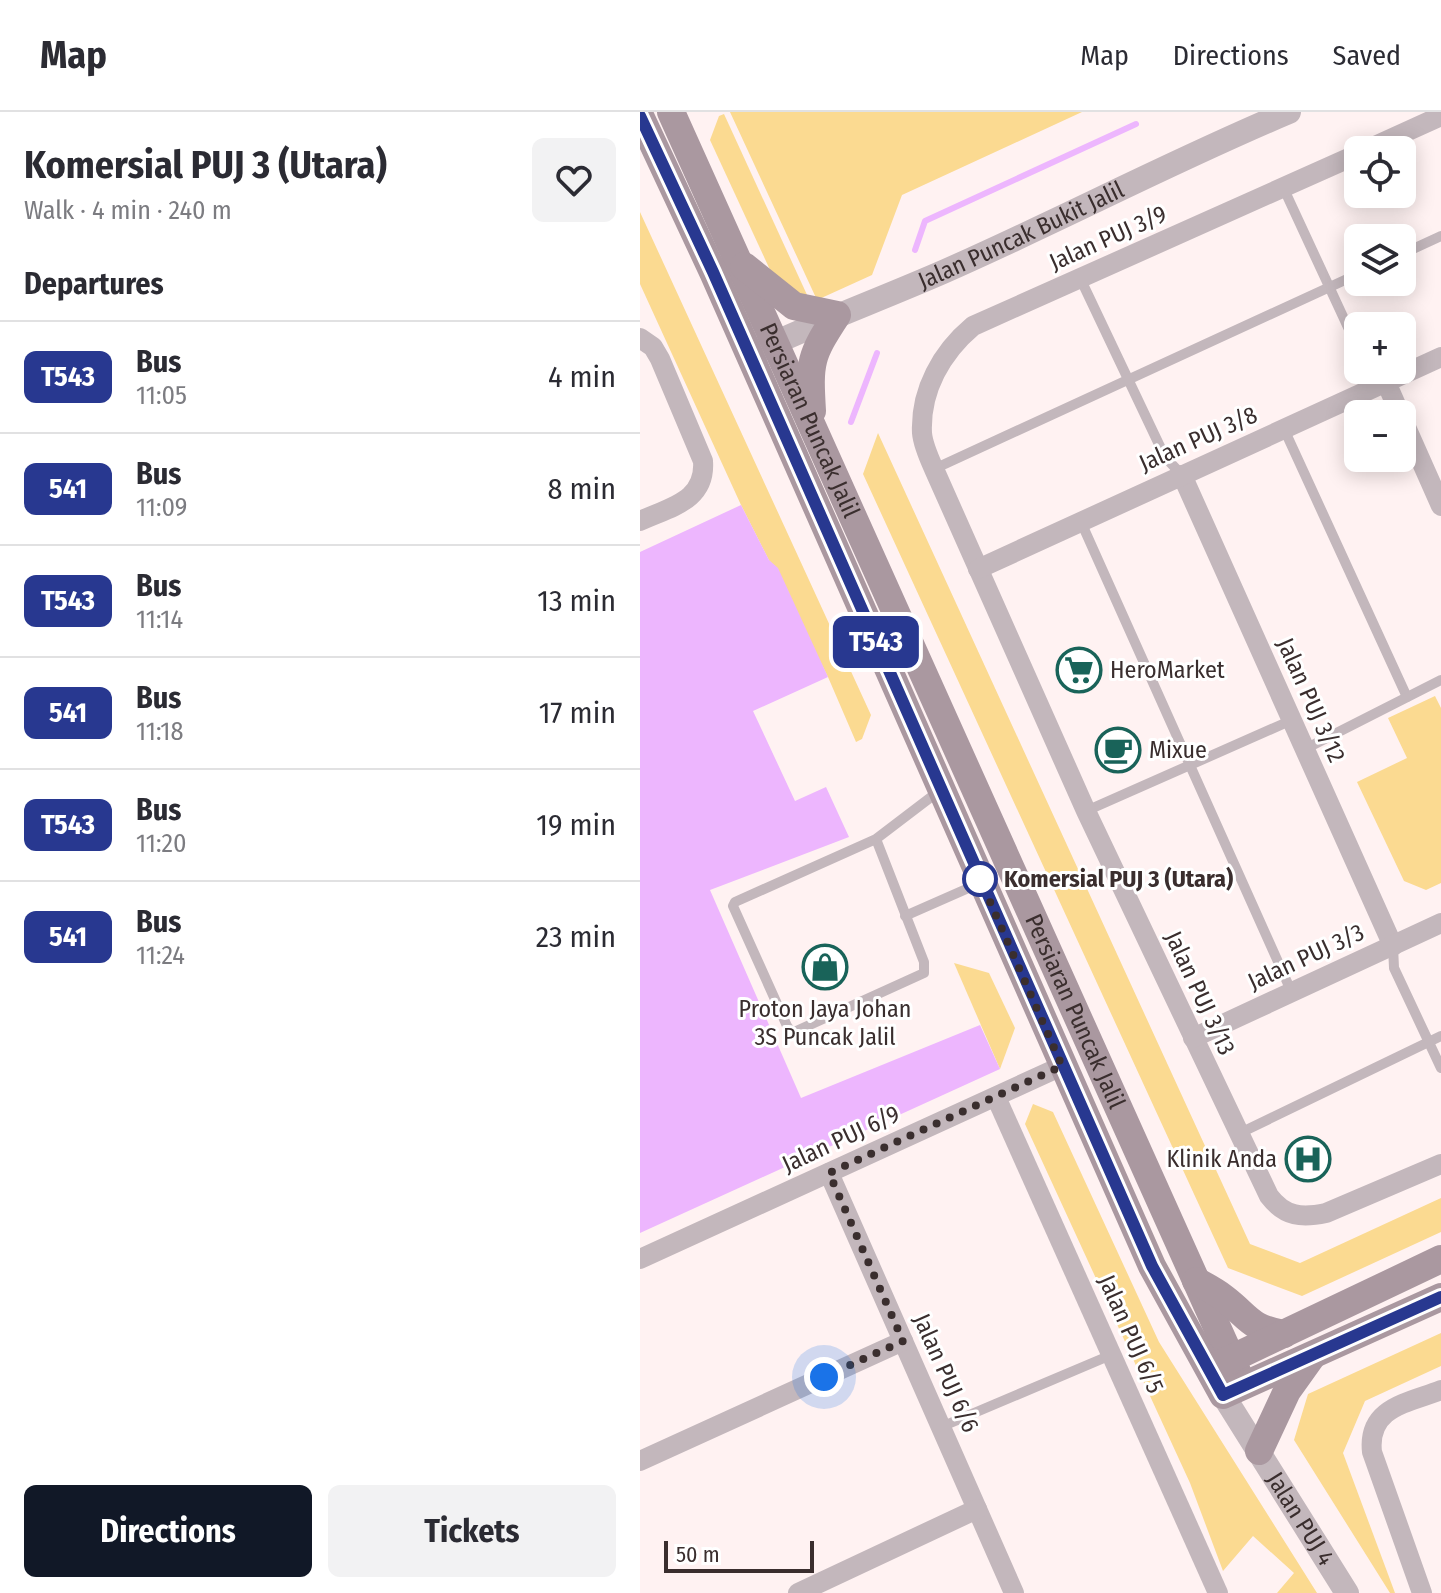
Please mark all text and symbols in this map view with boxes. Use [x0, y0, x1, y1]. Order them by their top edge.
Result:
text: Map [40, 32, 107, 78]
text: Map [1080, 39, 1129, 72]
text: Directions [1173, 39, 1289, 72]
text: Saved [1333, 39, 1401, 72]
map controls [1344, 136, 1416, 472]
button: locate [1344, 136, 1416, 208]
button: heart [532, 138, 616, 222]
text: Komersial PUJ 3 (Utara) [24, 142, 387, 188]
street label: Jalan Puncak Bukit Jalil [914, 175, 1128, 295]
text: Walk · 4 min · 240 m [24, 195, 232, 226]
street label: Jalan PUJ 3/9 [1045, 200, 1171, 276]
button: layers [1344, 224, 1416, 296]
text: Departures [24, 266, 164, 302]
button: + [1344, 312, 1416, 384]
street label: Persiaran Puncak Jalil [754, 319, 865, 522]
text: Bus [136, 344, 181, 380]
text: 4 min [548, 359, 616, 395]
text: T543 [41, 360, 95, 393]
text: 11:05 [136, 380, 187, 411]
button: − [1344, 400, 1416, 472]
street label: Jalan PUJ 3/8 [1135, 401, 1261, 477]
text: Bus [136, 456, 181, 492]
text: 8 min [548, 471, 616, 507]
text: 541 [49, 472, 87, 505]
text: 11:09 [136, 492, 187, 523]
text: Bus [136, 568, 181, 604]
text: 13 min [537, 583, 616, 619]
text: T543 [41, 584, 95, 617]
text: 11:14 [136, 604, 183, 635]
line badge: T543 [820, 616, 932, 668]
text: T543 [849, 625, 903, 658]
street label: Jalan PUJ 3/12 [1271, 633, 1351, 767]
supermarket icon: HeroMarket [1055, 646, 1103, 694]
place label: HeroMarket [1110, 656, 1225, 684]
text: Bus [136, 680, 181, 716]
text: 17 min [539, 695, 616, 731]
text: 541 [49, 696, 87, 729]
text: 11:18 [136, 716, 184, 747]
cafe icon: Mixue [1094, 726, 1142, 774]
place label: Mixue [1149, 736, 1207, 764]
text: Bus [136, 792, 181, 828]
text: 19 min [536, 807, 616, 843]
text: T543 [41, 808, 95, 841]
text: 11:20 [136, 828, 186, 859]
marker: Komersial PUJ 3 (Utara) [963, 862, 997, 896]
place label: Komersial PUJ 3 (Utara) [1004, 865, 1233, 893]
text: Bus [136, 904, 181, 940]
street label: Persiaran Puncak Jalil [1019, 910, 1131, 1113]
street label: Jalan PUJ 3/3 [1244, 918, 1368, 996]
text: 23 min [536, 919, 616, 955]
text: 541 [49, 920, 87, 953]
street label: Jalan PUJ 3/13 [1159, 927, 1241, 1059]
text: 11:24 [136, 940, 185, 971]
shop icon: Proton Jaya Johan 3S Puncak Jalil [801, 943, 849, 991]
place label: Proton Jaya Johan 3S Puncak Jalil [739, 995, 911, 1051]
street label: Jalan PUJ 6/9 [778, 1100, 904, 1178]
hospital icon: Klinik Anda [1284, 1135, 1332, 1183]
place label: Klinik Anda [1167, 1145, 1277, 1173]
street label: Jalan PUJ 6/5 [1093, 1271, 1169, 1397]
street label: Jalan PUJ 6/6 [907, 1309, 985, 1437]
your location [804, 1357, 844, 1397]
street label: Jalan PUJ 4 [1261, 1467, 1340, 1571]
button: Directions [24, 1485, 312, 1577]
button: Tickets [328, 1485, 616, 1577]
scale bar [664, 1537, 814, 1573]
text: 50 m [676, 1541, 720, 1568]

